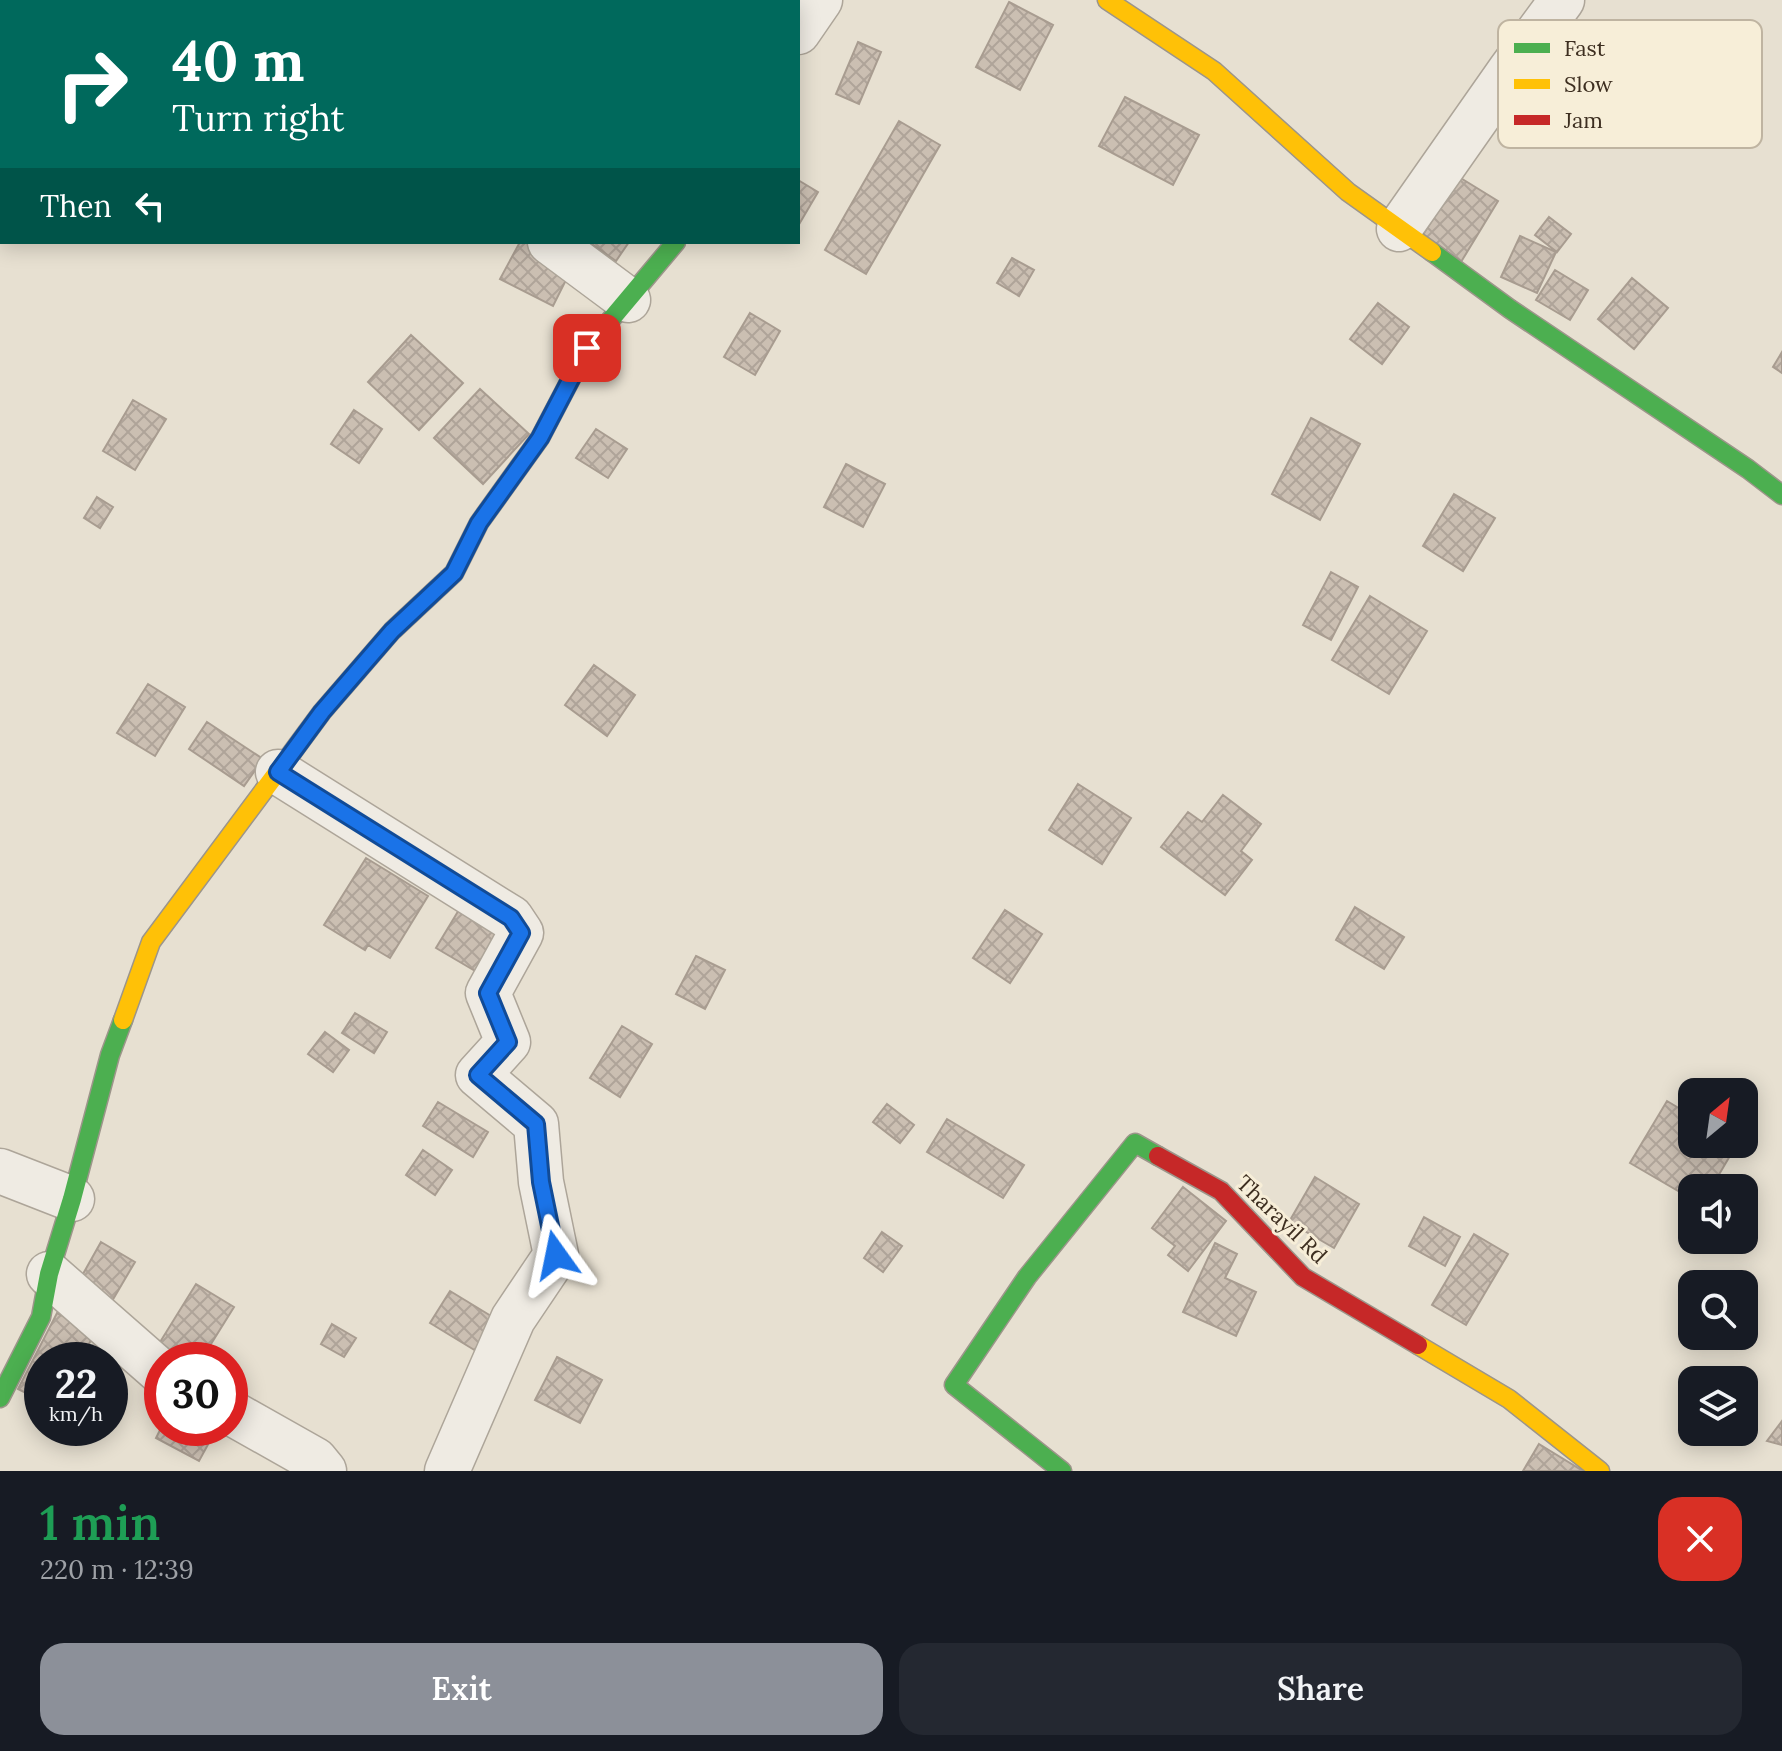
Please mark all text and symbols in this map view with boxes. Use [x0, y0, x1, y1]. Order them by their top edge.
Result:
legend [1498, 20, 1762, 148]
text: 40 m [172, 25, 305, 96]
icon: right [40, 32, 144, 136]
text: Fast [1564, 34, 1606, 62]
text: Slow [1564, 70, 1613, 98]
text: Turn right [172, 95, 345, 141]
text: Jam [1563, 106, 1603, 134]
icon: left [128, 184, 172, 228]
text: Then [40, 187, 112, 225]
pin [553, 314, 621, 382]
icon: arrive [565, 326, 609, 370]
north arrow [1678, 1078, 1758, 1158]
map controls [1678, 1078, 1758, 1446]
street label: Tharayil Rd [1231, 1169, 1333, 1269]
button: sound [1678, 1174, 1758, 1254]
position arrow [514, 1213, 598, 1297]
button: search [1678, 1270, 1758, 1350]
speed limit sign: 30 [144, 1342, 248, 1446]
text: 22 [55, 1358, 97, 1409]
button: layers [1678, 1366, 1758, 1446]
text: km/h [49, 1401, 103, 1426]
text: 1 min [40, 1492, 160, 1553]
button: close [1658, 1497, 1742, 1581]
text: 220 m · 12:39 [40, 1553, 194, 1586]
button: Exit [40, 1643, 883, 1735]
button: Share [899, 1643, 1742, 1735]

